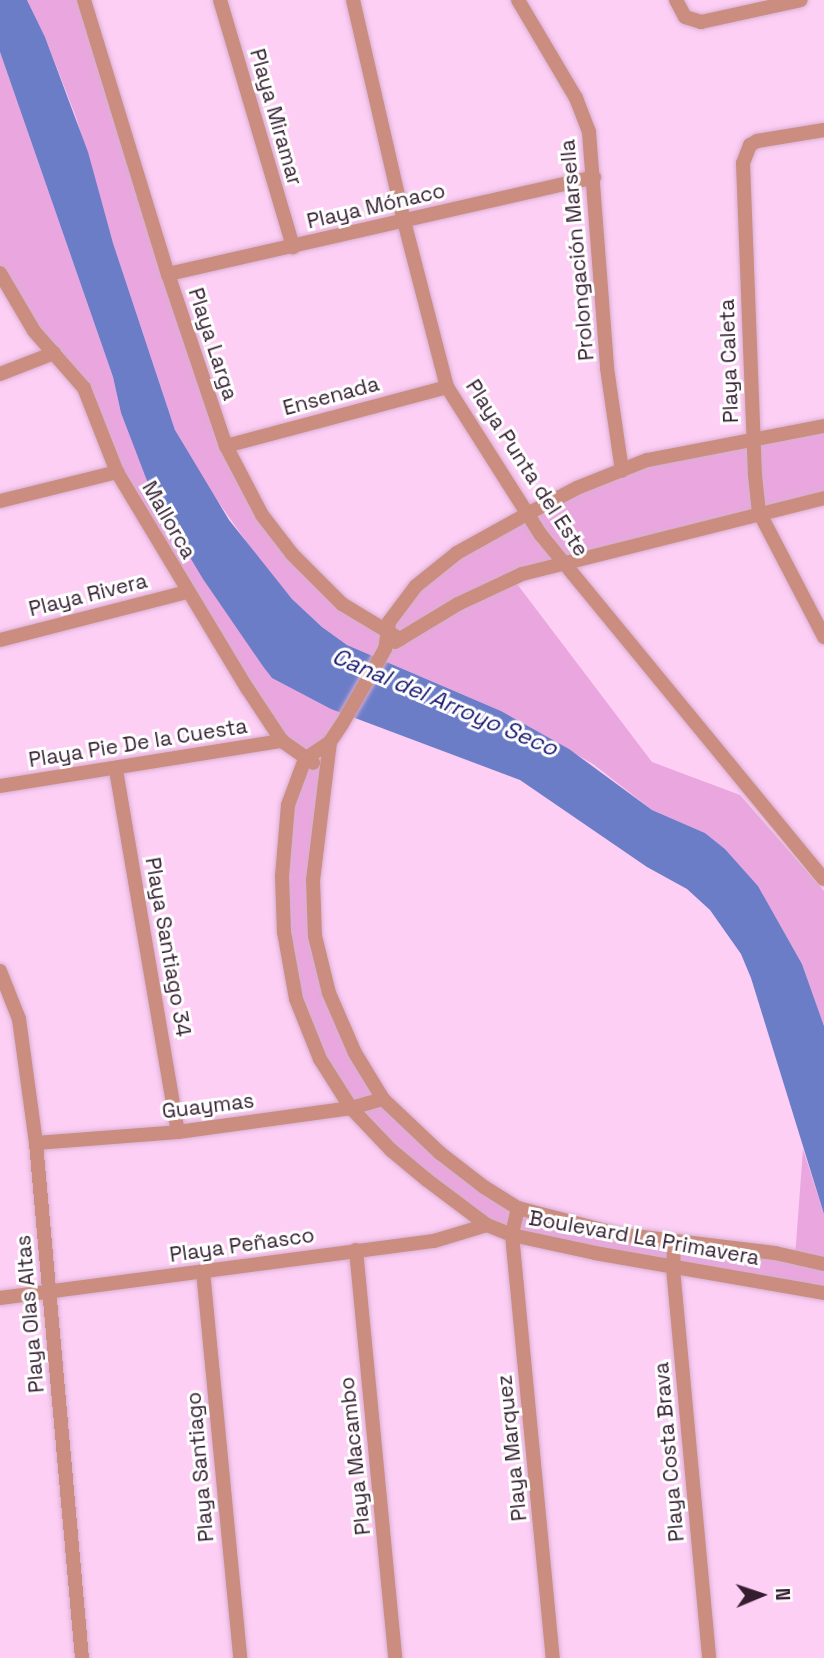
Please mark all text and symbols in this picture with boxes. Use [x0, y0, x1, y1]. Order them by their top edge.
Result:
street label: Playa Miramar [244, 46, 308, 188]
street label: Prolongación Marsella [555, 138, 599, 362]
street label: Playa Mónaco [304, 178, 448, 234]
street label: Playa Larga [183, 285, 243, 403]
street label: Playa Caleta [714, 298, 744, 424]
street label: Ensenada [280, 371, 382, 421]
street label: Playa Punta del Este [460, 375, 594, 561]
street label: Mallorca [137, 477, 201, 563]
street label: Playa Rivera [26, 568, 150, 622]
water label: Canal del Arroyo Seco [328, 642, 562, 762]
street label: Playa Pie De la Cuesta [27, 713, 249, 773]
street label: Playa Santiago 34 [140, 855, 196, 1039]
street label: Guaymas [161, 1088, 255, 1124]
street label: Boulevard La Primavera [527, 1205, 761, 1271]
street label: Playa Peñasco [168, 1222, 316, 1268]
street label: Playa Olas Altas [11, 1234, 49, 1394]
street label: Playa Costa Brava [649, 1361, 689, 1543]
street label: Playa Marquez [492, 1374, 532, 1522]
street label: Playa Macambo [334, 1376, 376, 1536]
street label: Playa Santiago [181, 1391, 219, 1543]
north arrow [726, 1560, 796, 1630]
text: N [770, 1587, 795, 1601]

